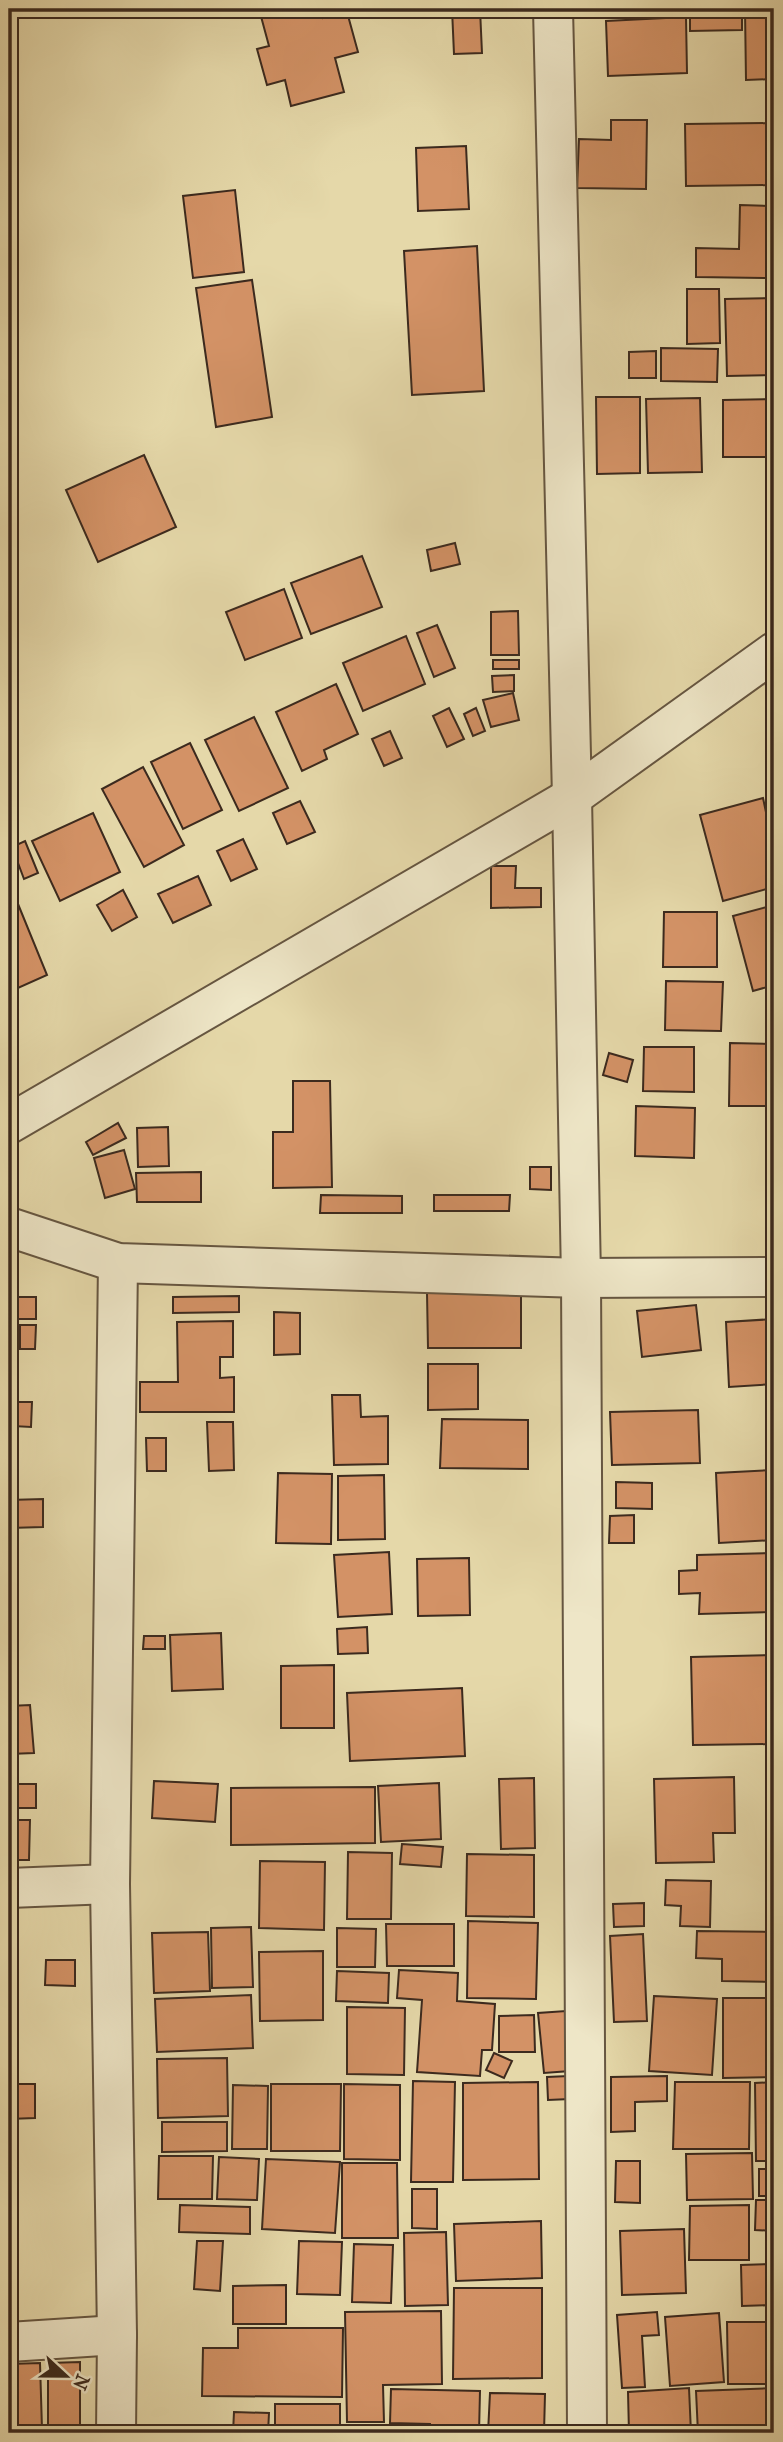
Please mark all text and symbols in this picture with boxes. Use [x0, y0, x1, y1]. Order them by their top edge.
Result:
north arrow [32, 2340, 102, 2410]
text: N [68, 2371, 94, 2393]

